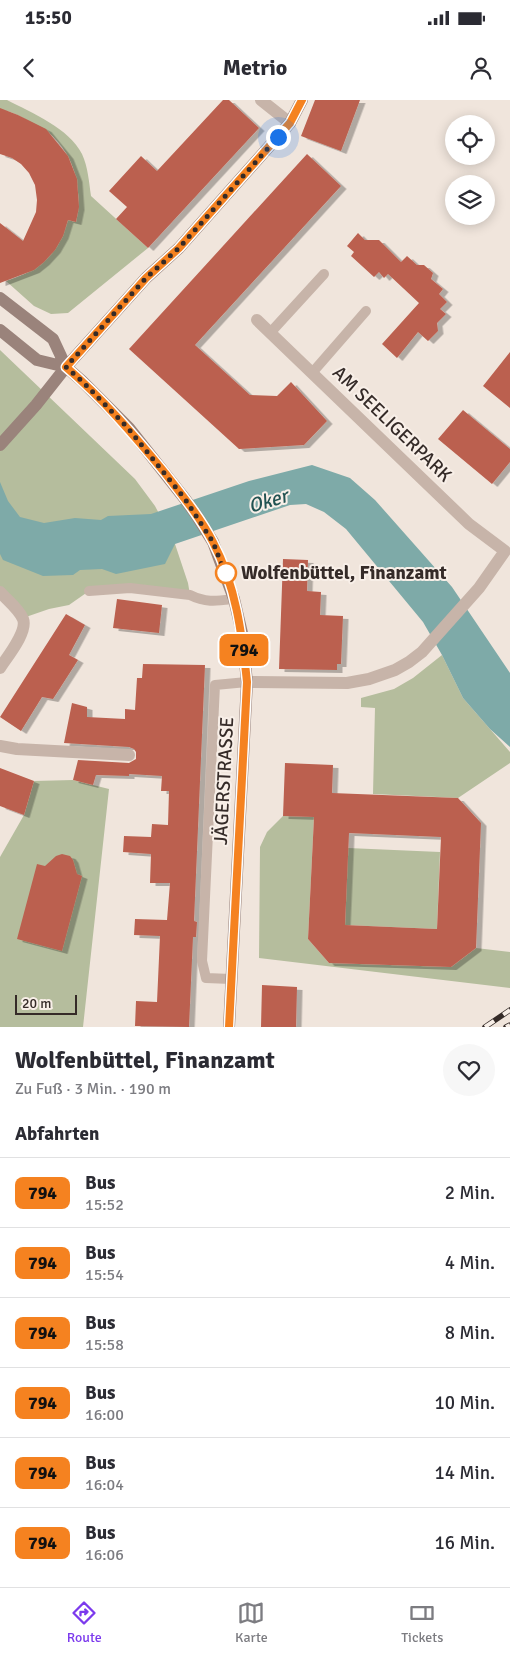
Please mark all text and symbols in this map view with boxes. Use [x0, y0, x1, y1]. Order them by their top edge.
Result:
text: 15:50 [25, 6, 72, 30]
icon: back [15, 54, 43, 82]
text: Metrio [223, 54, 287, 81]
icon: person [467, 54, 495, 82]
map controls [445, 115, 495, 225]
button: locate [445, 115, 495, 165]
your location [266, 125, 291, 150]
button: layers [445, 175, 495, 225]
street label: AM SEELIGERPARK [327, 361, 457, 488]
water label: Oker [245, 482, 293, 519]
place label: Wolfenbüttel, Finanzamt [241, 561, 447, 585]
marker: Wolfenbüttel, Finanzamt [215, 562, 237, 584]
line badge: 794 [215, 634, 273, 666]
text: 794 [229, 639, 259, 661]
street label: JÄGERSTRASSE [209, 716, 239, 846]
scale bar [15, 992, 78, 1015]
text: 20 m [22, 995, 51, 1012]
button: heart [443, 1044, 495, 1096]
text: Wolfenbüttel, Finanzamt [15, 1045, 275, 1075]
text: Zu Fuß · 3 Min. · 190 m [15, 1079, 171, 1099]
text: Abfahrten [15, 1122, 99, 1146]
text: Bus [85, 1171, 116, 1195]
text: 2 Min. [445, 1181, 495, 1205]
text: 794 [28, 1182, 57, 1204]
text: 15:52 [85, 1195, 124, 1215]
text: Bus [85, 1241, 116, 1265]
text: 4 Min. [445, 1251, 495, 1275]
text: 794 [28, 1252, 57, 1274]
text: 15:54 [85, 1265, 124, 1285]
text: Bus [85, 1311, 116, 1335]
text: 8 Min. [445, 1321, 495, 1345]
text: 794 [28, 1322, 57, 1344]
text: 15:58 [85, 1335, 124, 1355]
text: Bus [85, 1381, 116, 1405]
text: 10 Min. [434, 1391, 495, 1415]
text: 794 [28, 1392, 57, 1414]
text: 16:00 [85, 1405, 124, 1425]
text: Bus [85, 1451, 116, 1475]
text: 14 Min. [434, 1461, 495, 1485]
text: 794 [28, 1462, 57, 1484]
text: 16:04 [85, 1475, 124, 1495]
text: Bus [85, 1521, 116, 1545]
text: 16 Min. [434, 1531, 495, 1555]
text: 794 [28, 1532, 57, 1554]
text: 16:06 [85, 1545, 124, 1565]
tab: Route [67, 1599, 102, 1646]
tab: Karte [235, 1599, 268, 1646]
tab: Tickets [401, 1599, 443, 1646]

